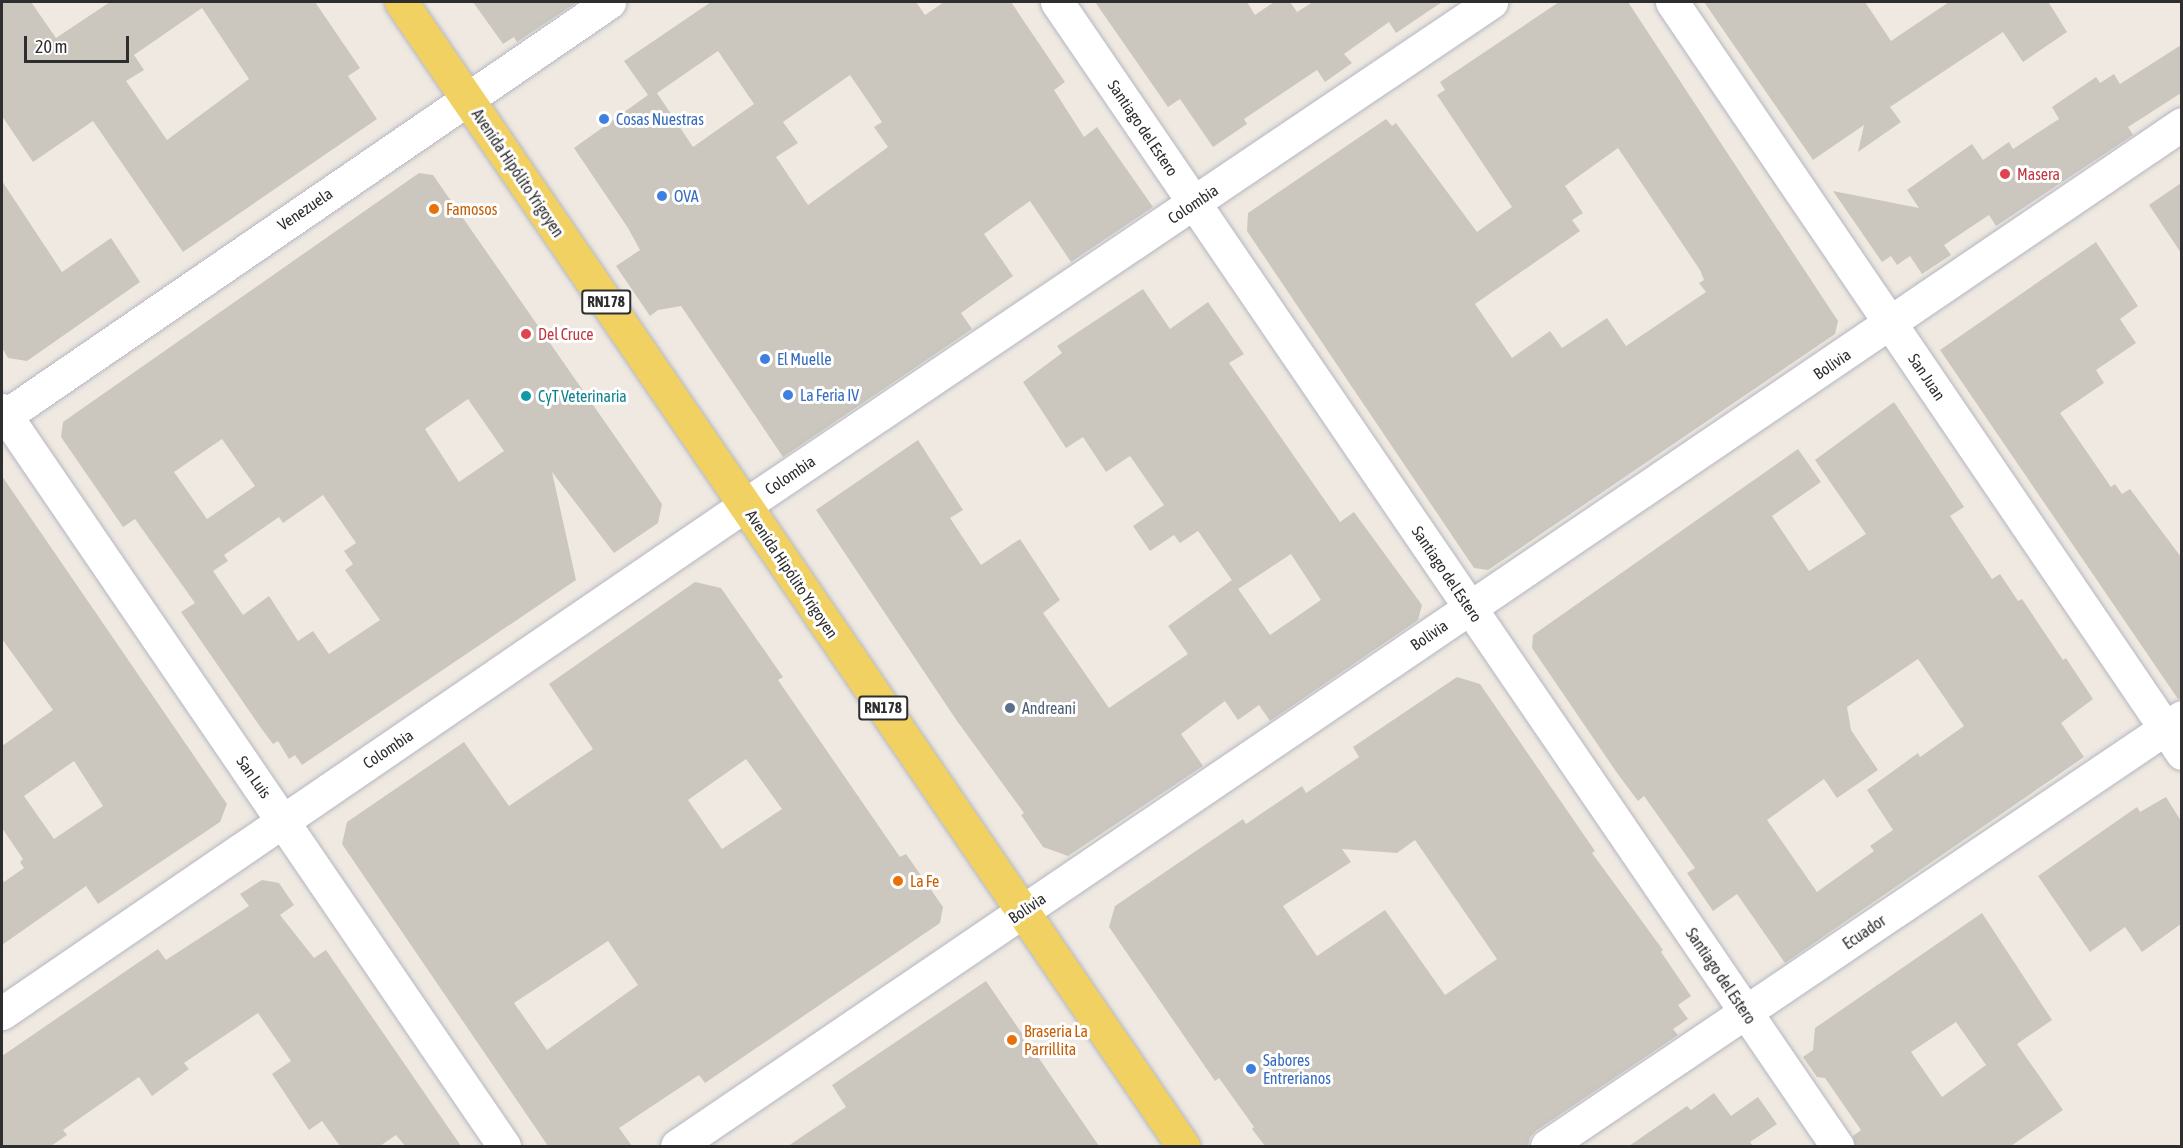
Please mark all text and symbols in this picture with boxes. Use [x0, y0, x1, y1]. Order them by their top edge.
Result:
scale bar [27, 24, 132, 62]
text: 20 m [35, 36, 67, 57]
street label: Santiago del Estero [1104, 76, 1182, 180]
street label: Avenida Hipólito Yrigoyen [468, 105, 568, 241]
place label: Cosas Nuestras [616, 109, 704, 129]
marker: Cosas Nuestras [597, 112, 611, 126]
place label: Masera [2017, 164, 2060, 184]
marker: Masera [1998, 167, 2012, 181]
street label: Colombia [1164, 180, 1222, 228]
street label: Venezuela [274, 184, 336, 234]
place label: OVA [674, 186, 699, 206]
marker: OVA [655, 189, 669, 203]
place label: Famosos [446, 199, 497, 219]
marker: Famosos [427, 202, 441, 216]
road number: RN178 [580, 290, 632, 314]
place label: Del Cruce [538, 324, 593, 344]
marker: Del Cruce [519, 327, 533, 341]
street label: Bolivia [1810, 345, 1854, 383]
place label: El Muelle [777, 349, 832, 369]
street label: San Juan [1904, 350, 1950, 404]
marker: El Muelle [758, 352, 772, 366]
place label: La Feria IV [800, 385, 859, 405]
place label: CyT Veterinaria [538, 386, 627, 406]
marker: La Feria IV [781, 388, 795, 402]
marker: CyT Veterinaria [519, 389, 533, 403]
street label: Colombia [761, 451, 819, 499]
street label: Avenida Hipólito Yrigoyen [742, 506, 842, 642]
street label: Santiago del Estero [1408, 522, 1486, 626]
street label: Bolivia [1407, 616, 1451, 654]
road number: RN178 [858, 696, 908, 720]
place label: Andreani [1022, 698, 1076, 718]
marker: Andreani [1003, 701, 1017, 715]
street label: Colombia [359, 725, 417, 773]
street label: San Luis [233, 752, 275, 802]
place label: La Fe [910, 871, 939, 891]
marker: La Fe [891, 874, 905, 888]
street label: Bolivia [1005, 889, 1049, 927]
street label: Ecuador [1839, 911, 1889, 953]
street label: Santiago del Estero [1682, 924, 1760, 1028]
place label: Braseria La Parrillita [1024, 1021, 1088, 1059]
marker: Braseria La Parrillita [1005, 1033, 1019, 1047]
place label: Sabores Entrerianos [1263, 1050, 1331, 1088]
marker: Sabores Entrerianos [1244, 1062, 1258, 1076]

